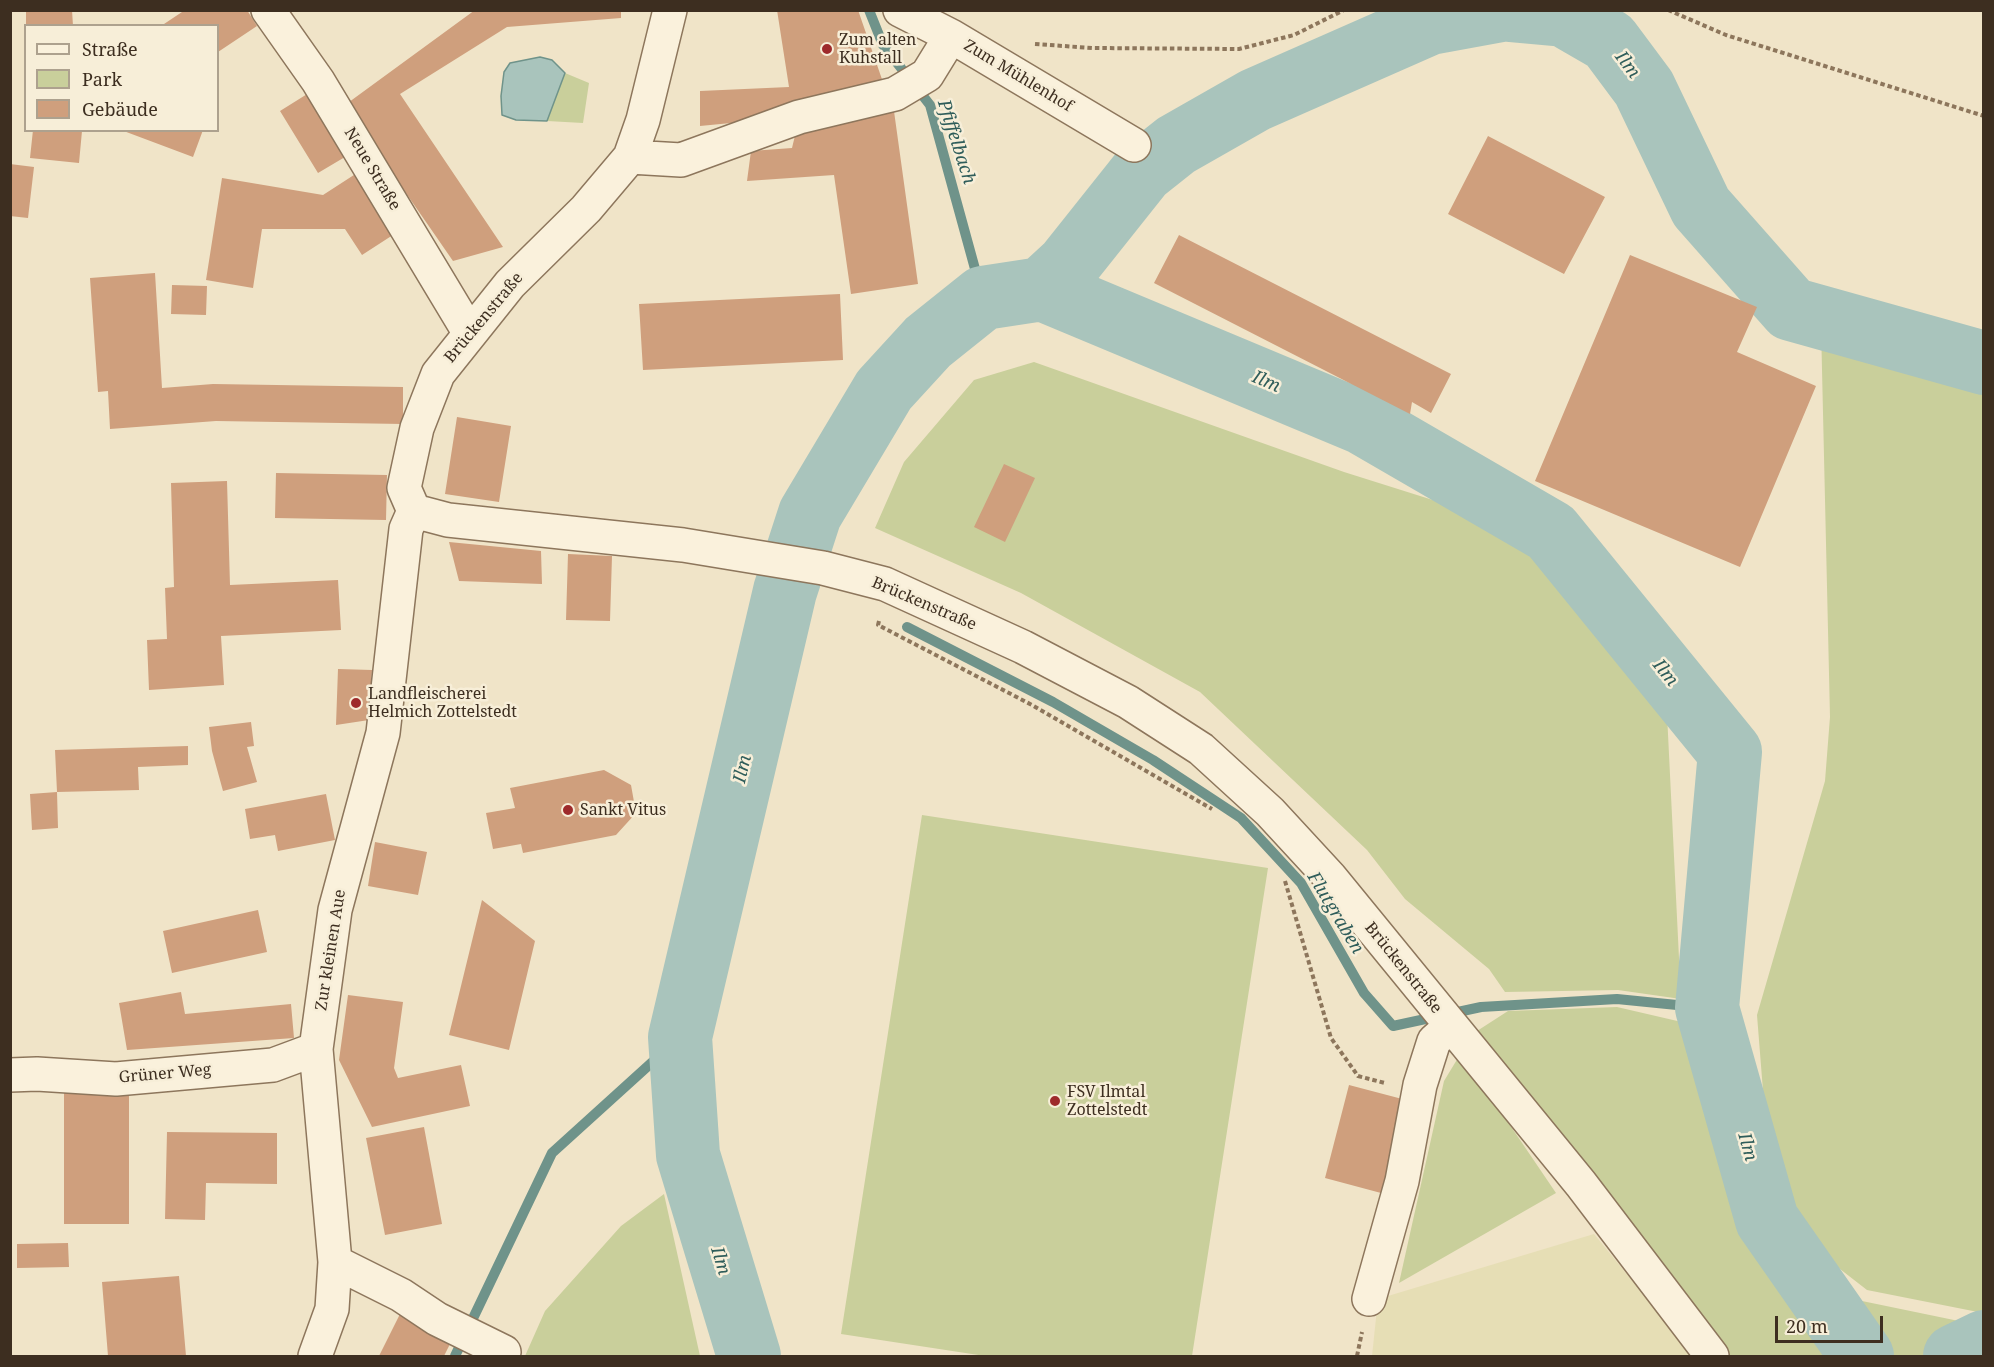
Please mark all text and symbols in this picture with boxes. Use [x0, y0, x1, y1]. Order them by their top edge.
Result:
legend [24, 24, 219, 132]
place label: Zum alten Kuhstall [839, 30, 916, 68]
street label: Zum Mühlenhof [960, 36, 1076, 116]
text: Straße [82, 37, 138, 61]
marker: Zum alten Kuhstall [820, 42, 834, 56]
water label: Ilm [1610, 47, 1644, 83]
text: Park [82, 67, 122, 91]
text: Gebäude [82, 97, 158, 121]
water label: Pfiffelbach [932, 97, 980, 187]
street label: Neue Straße [340, 124, 404, 214]
street label: Brückenstraße [441, 269, 527, 367]
water label: Ilm [1249, 367, 1283, 397]
street label: Brückenstraße [869, 573, 979, 635]
water label: Ilm [1648, 655, 1682, 691]
place label: Landfleischerei Helmich Zottelstedt [368, 684, 517, 722]
marker: Landfleischerei Helmich Zottelstedt [349, 696, 363, 710]
water label: Ilm [729, 753, 757, 785]
place label: Sankt Vitus [580, 800, 666, 820]
marker: Sankt Vitus [561, 803, 575, 817]
water label: Flutgraben [1302, 868, 1368, 958]
street label: Zur kleinen Aue [312, 888, 350, 1012]
street label: Brückenstraße [1360, 918, 1446, 1018]
street label: Grüner Weg [118, 1060, 212, 1088]
place label: FSV Ilmtal Zottelstedt [1067, 1082, 1147, 1120]
marker: FSV Ilmtal Zottelstedt [1048, 1094, 1062, 1108]
water label: Ilm [1733, 1130, 1761, 1164]
water label: Ilm [706, 1244, 734, 1278]
scale bar [1778, 1304, 1886, 1342]
text: 20 m [1786, 1314, 1828, 1338]

